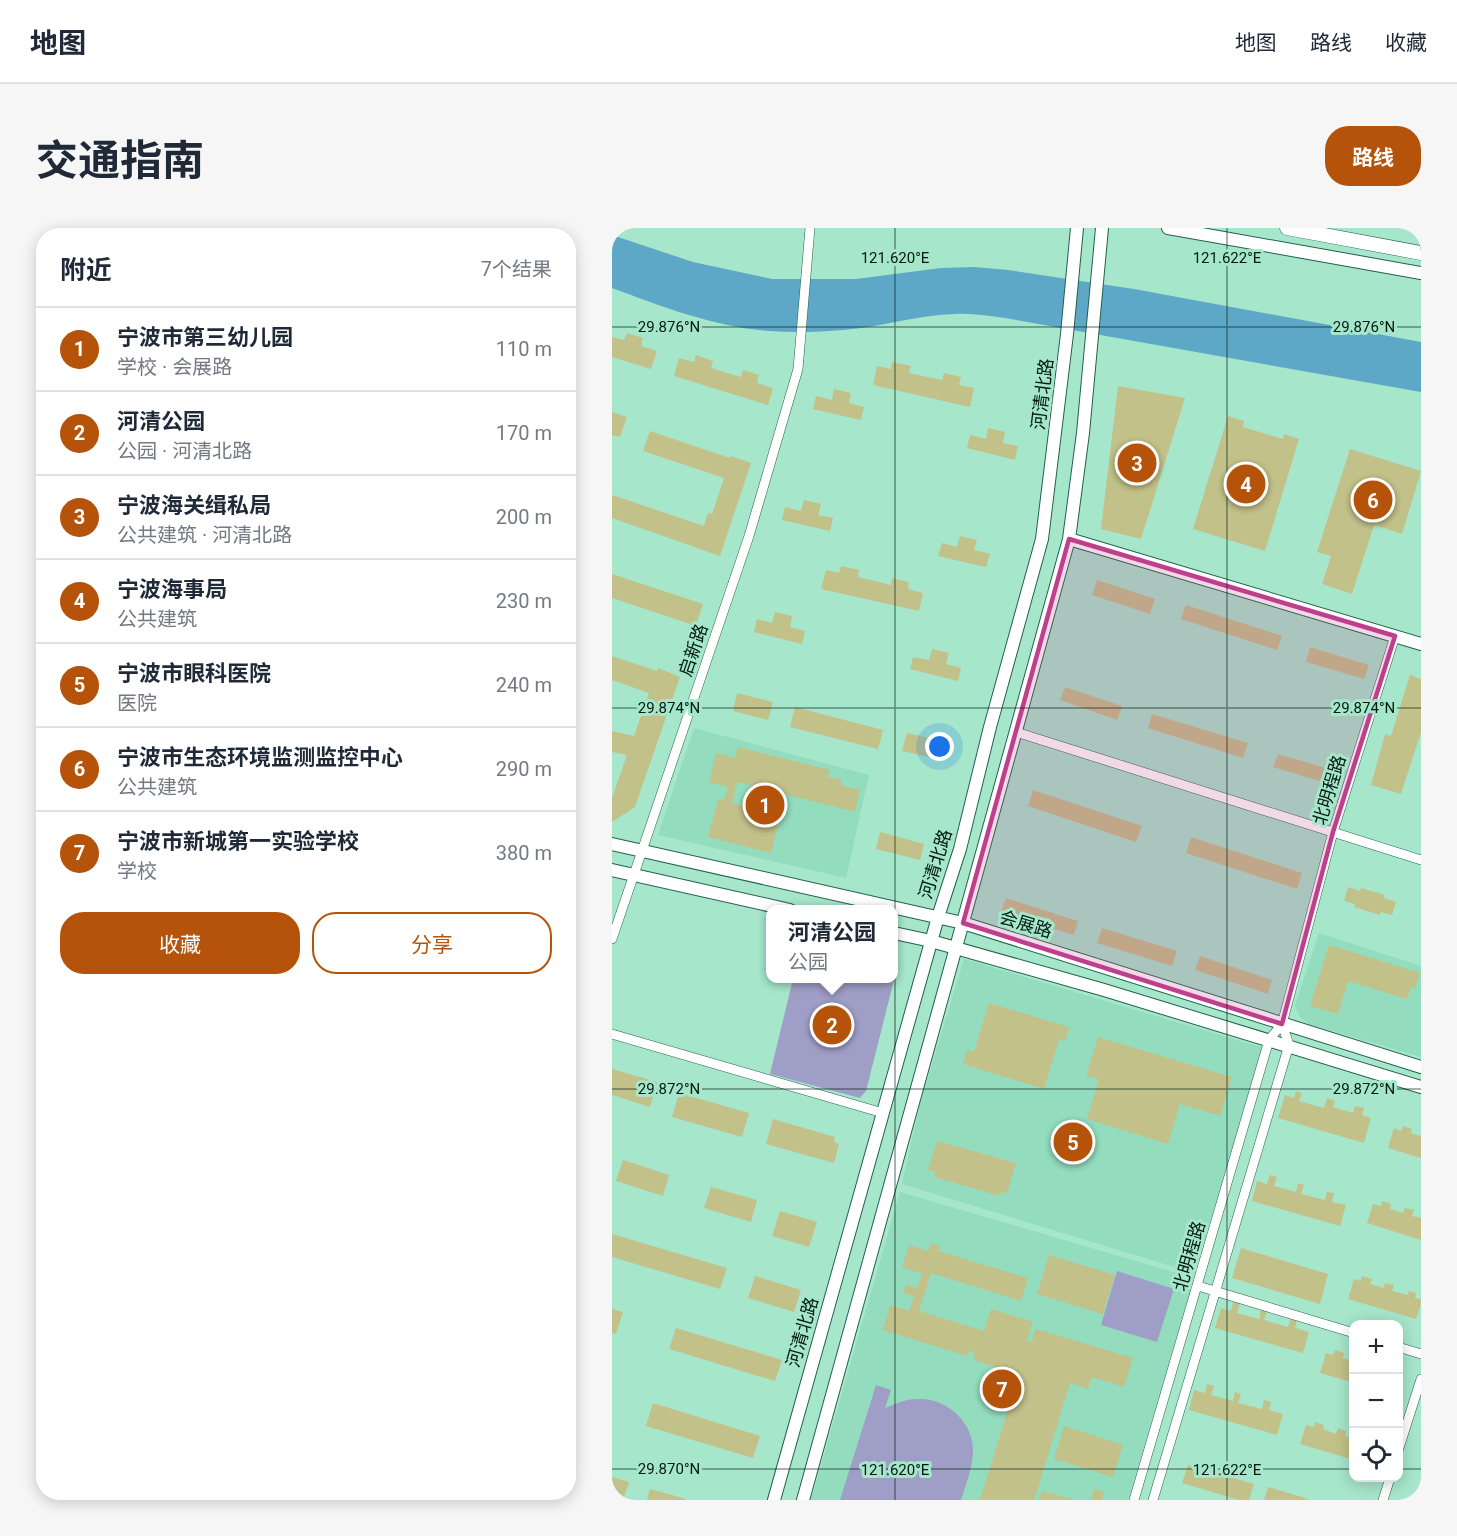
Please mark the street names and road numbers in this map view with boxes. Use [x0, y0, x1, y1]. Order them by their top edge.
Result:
street label: 河清北路 [1027, 357, 1057, 431]
street label: 启新路 [674, 621, 712, 679]
street label: 北明程路 [1308, 753, 1350, 827]
street label: 河清北路 [914, 827, 956, 901]
street label: 会展路 [997, 906, 1055, 942]
street label: 北明程路 [1169, 1219, 1209, 1293]
street label: 河清北路 [782, 1295, 822, 1369]

